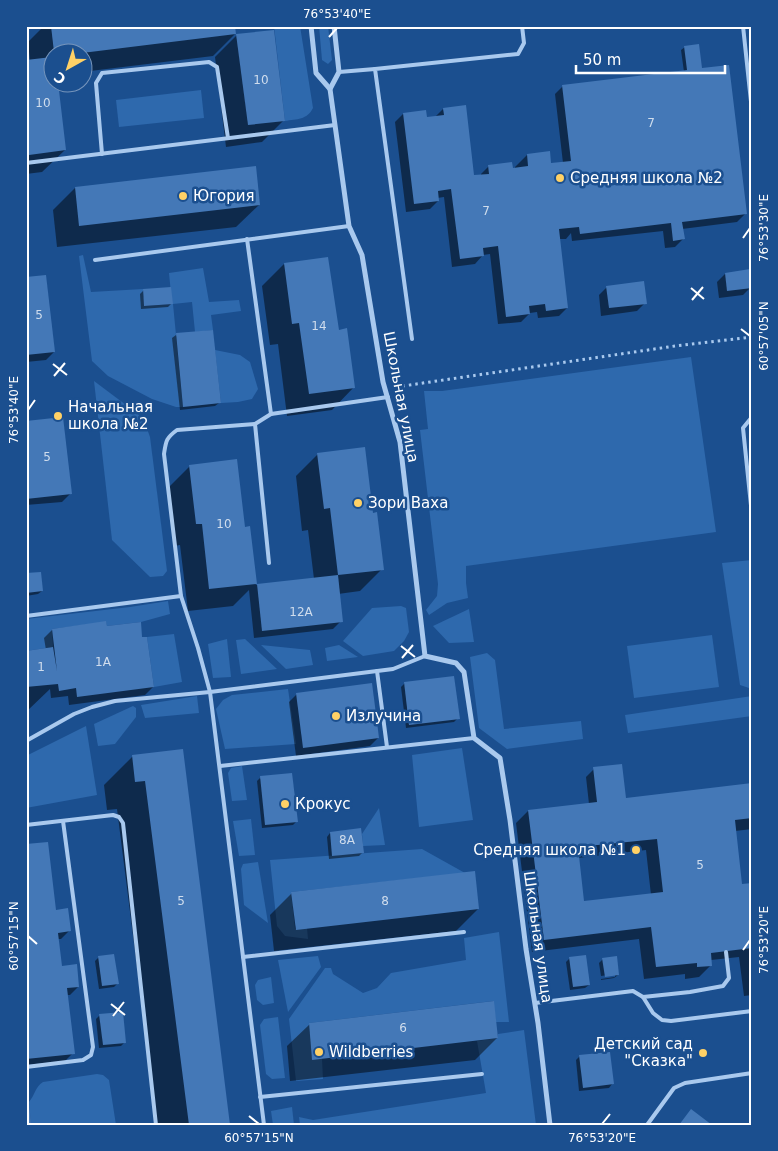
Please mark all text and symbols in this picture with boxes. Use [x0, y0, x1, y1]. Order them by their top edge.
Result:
text: 76°53'40"E [303, 7, 371, 21]
north arrow [42, 42, 92, 92]
scale bar [576, 42, 724, 74]
text: 50 m [583, 51, 621, 69]
text: С [51, 69, 69, 88]
house number: 10 [253, 73, 269, 87]
house number: 10 [35, 96, 51, 110]
house number: 7 [647, 116, 655, 130]
place label: Средняя школа №2 [570, 169, 723, 187]
marker: Средняя школа №2 [554, 172, 566, 184]
place label: Югория [193, 187, 255, 205]
marker: Югория [177, 190, 189, 202]
text: 76°53'30"E [757, 194, 771, 262]
house number: 7 [482, 204, 490, 218]
text: 60°57'05"N [757, 301, 771, 371]
house number: 5 [35, 308, 43, 322]
house number: 14 [311, 319, 327, 333]
street label: Школьная улица [379, 330, 423, 464]
text: 76°53'40"E [7, 376, 21, 444]
place label: Начальная школа №2 [68, 398, 153, 433]
marker: Начальная школа №2 [52, 410, 64, 422]
house number: 5 [43, 450, 51, 464]
place label: Зори Ваха [368, 494, 448, 512]
marker: Зори Ваха [352, 497, 364, 509]
house number: 10 [216, 517, 232, 531]
house number: 12А [289, 605, 314, 619]
house number: 1А [95, 655, 112, 669]
house number: 1 [37, 660, 45, 674]
place label: Излучина [346, 707, 421, 725]
marker: Излучина [330, 710, 342, 722]
place label: Крокус [295, 795, 351, 813]
marker: Крокус [279, 798, 291, 810]
house number: 8А [339, 833, 356, 847]
place label: Средняя школа №1 [473, 841, 626, 859]
marker: Средняя школа №1 [630, 844, 642, 856]
house number: 5 [696, 858, 704, 872]
street label: Школьная улица [520, 870, 556, 1004]
house number: 5 [177, 894, 185, 908]
house number: 8 [381, 894, 389, 908]
text: 60°57'15"N [7, 901, 21, 971]
text: 76°53'20"E [757, 906, 771, 974]
house number: 6 [399, 1021, 407, 1035]
place label: Детский сад "Сказка" [594, 1035, 693, 1070]
place label: Wildberries [329, 1043, 414, 1061]
marker: Wildberries [313, 1046, 325, 1058]
marker: Детский сад "Сказка" [697, 1047, 709, 1059]
text: 60°57'15"N [224, 1131, 294, 1145]
text: 76°53'20"E [568, 1131, 636, 1145]

